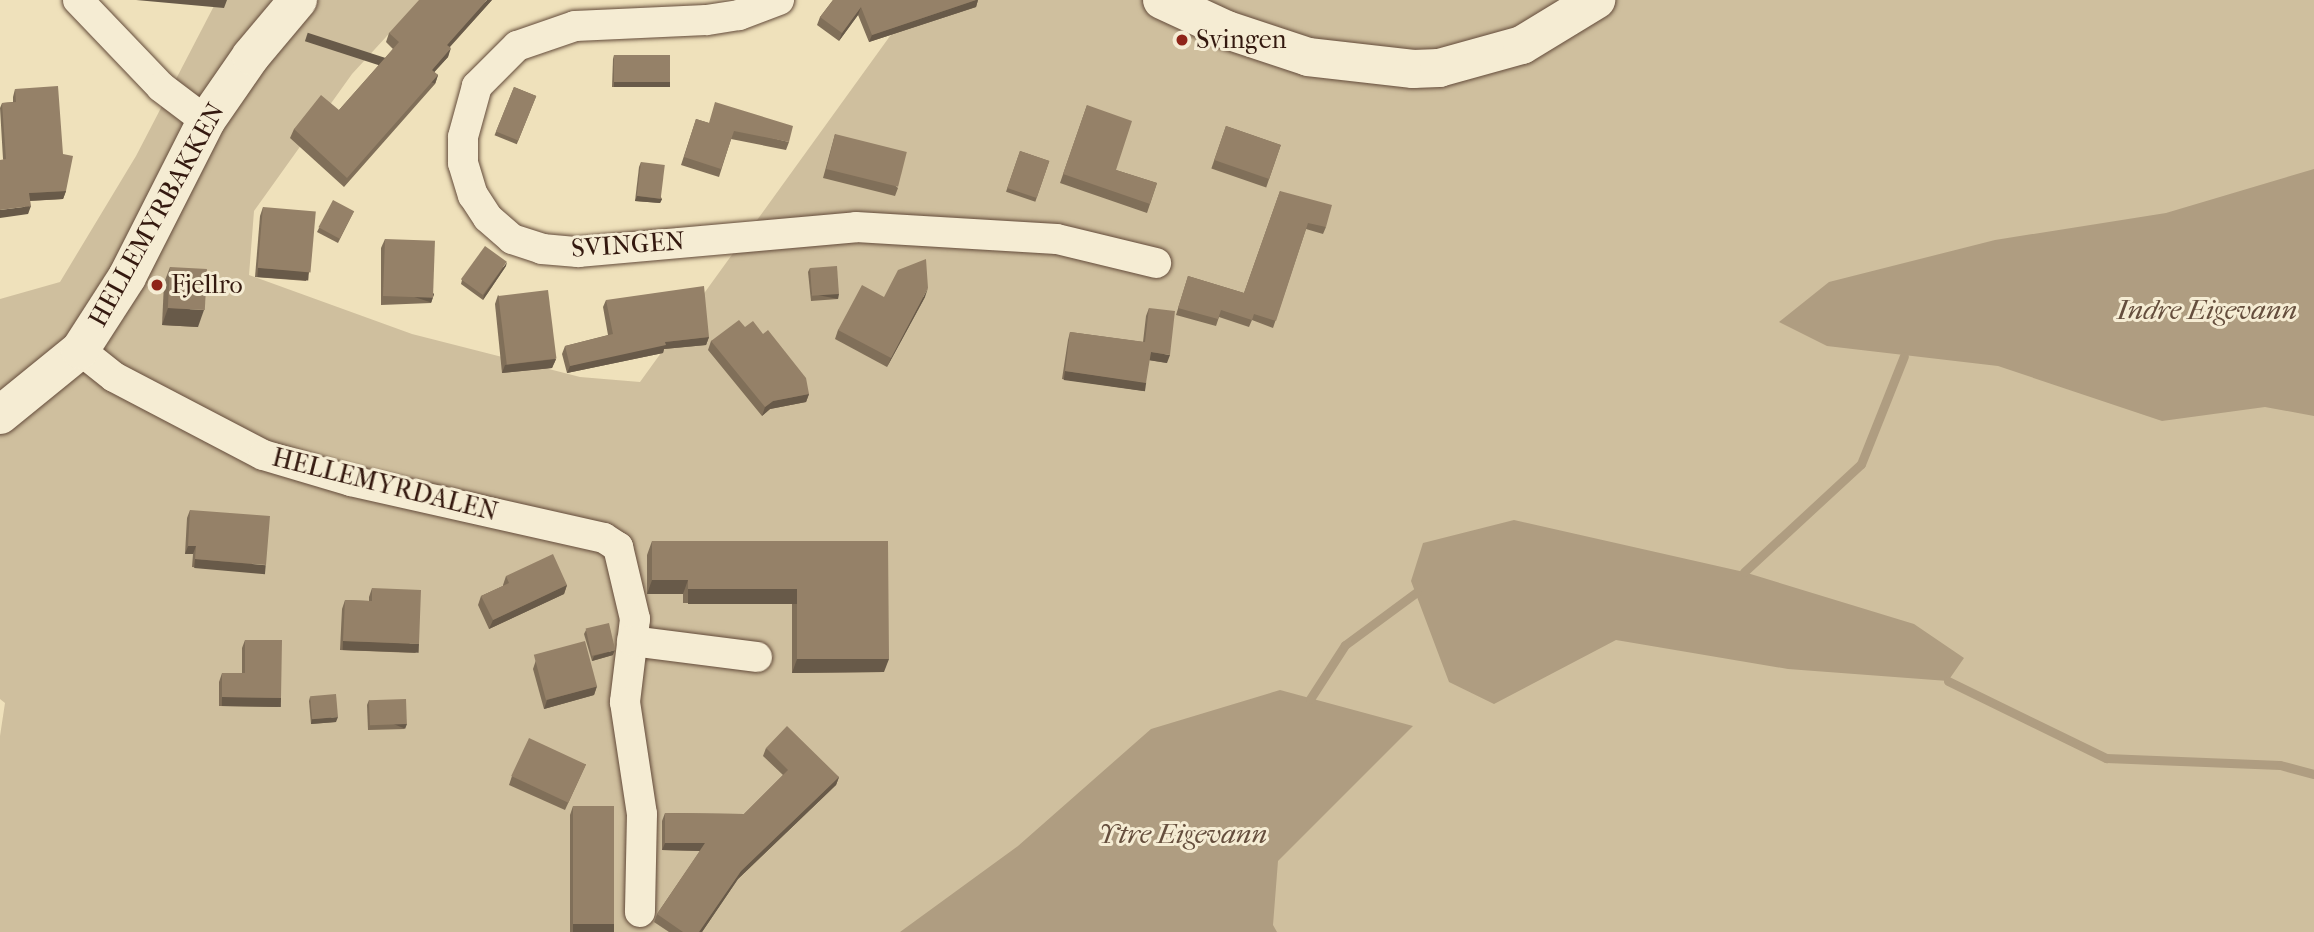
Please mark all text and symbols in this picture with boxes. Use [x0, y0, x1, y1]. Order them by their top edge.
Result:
place label: Svingen [1196, 24, 1287, 56]
marker: Svingen [1174, 32, 1190, 48]
street label: HELLEMYRBAKKEN [82, 98, 232, 332]
street label: SVINGEN [570, 225, 686, 265]
place label: Fjellro [171, 269, 243, 301]
marker: Fjellro [149, 277, 165, 293]
water label: Indre Eigevann [2117, 293, 2297, 327]
street label: HELLEMYRDALEN [269, 442, 501, 528]
water label: Ytre Eigevann [1099, 817, 1267, 851]

